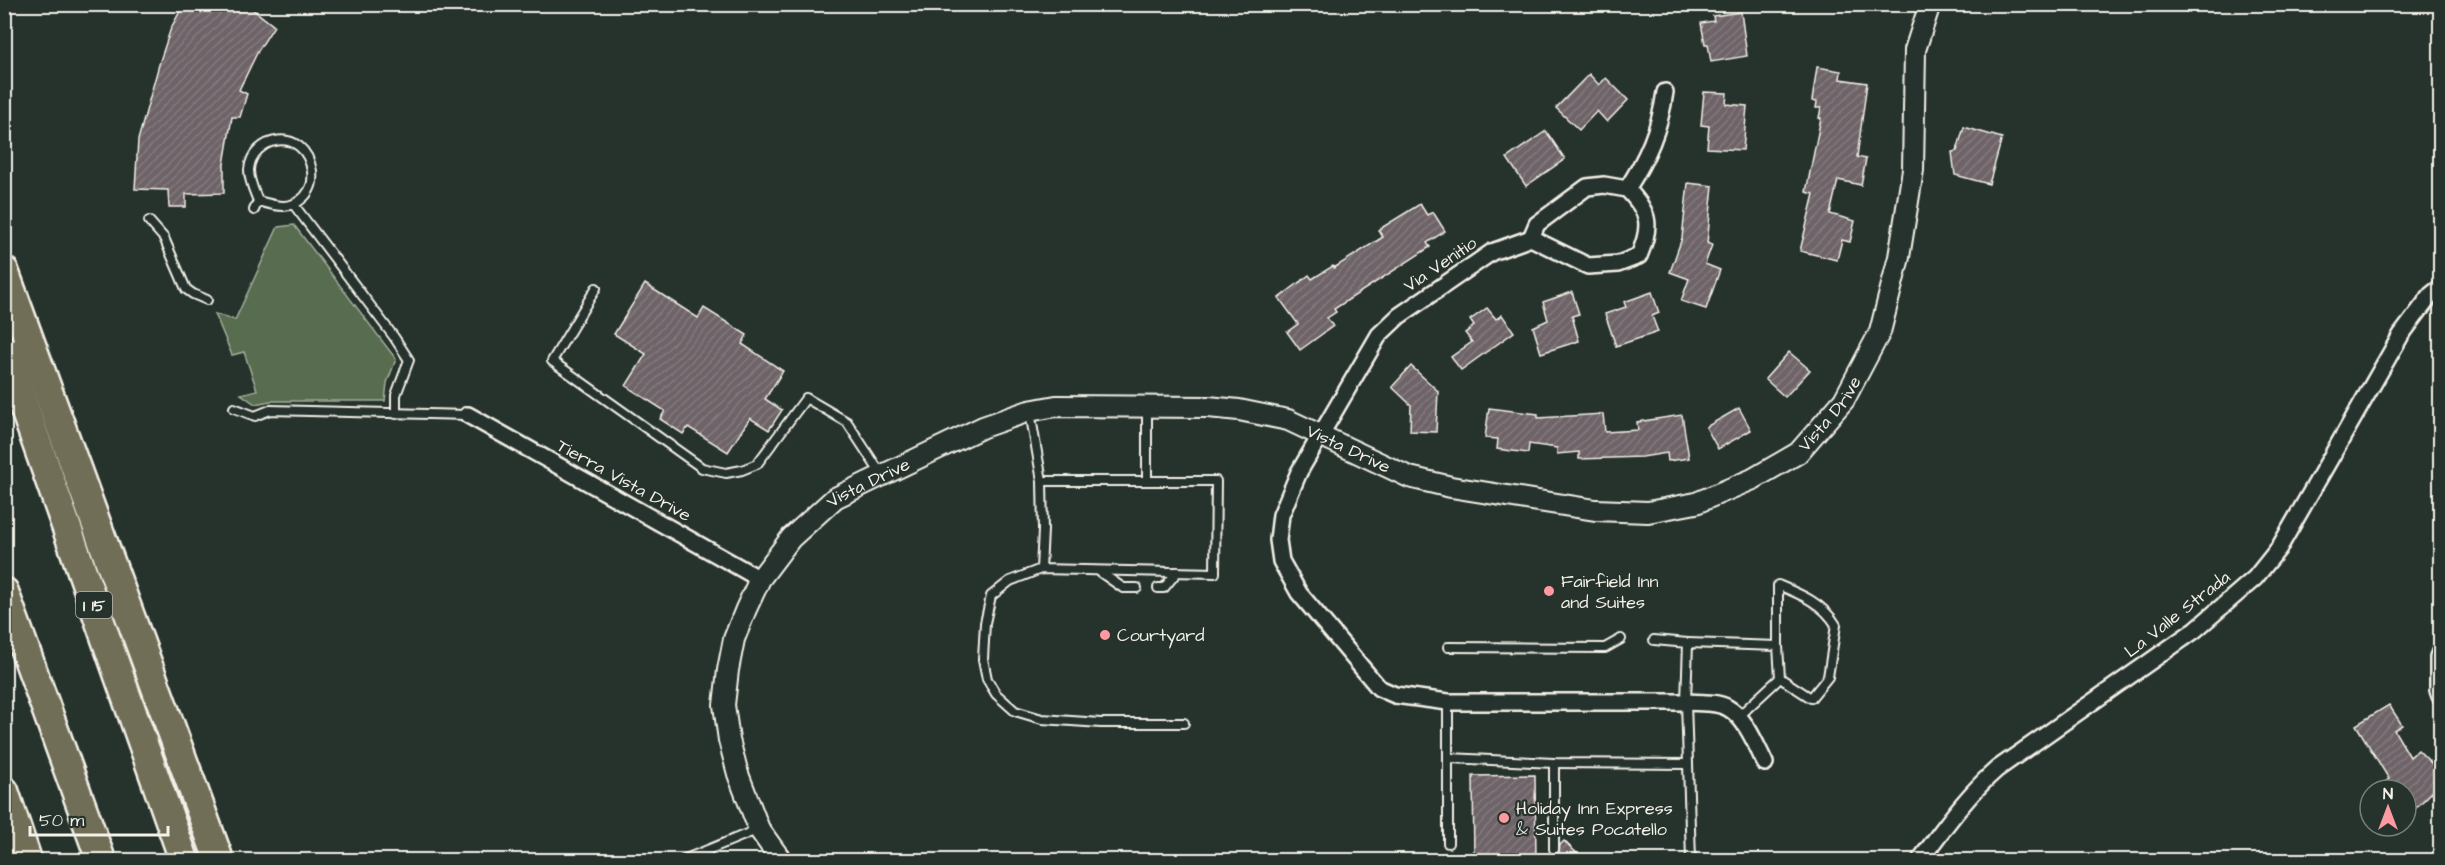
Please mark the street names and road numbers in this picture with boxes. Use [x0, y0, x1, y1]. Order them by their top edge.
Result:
street label: Via Venitio [1399, 231, 1482, 298]
street label: Vista Drive [1793, 372, 1868, 457]
street label: Vista Drive [1302, 418, 1395, 480]
street label: Tierra Vista Drive [552, 433, 696, 528]
street label: Vista Drive [821, 452, 914, 513]
street label: La Valle Strada [2119, 565, 2236, 664]
road number: I 15 [76, 592, 112, 618]

